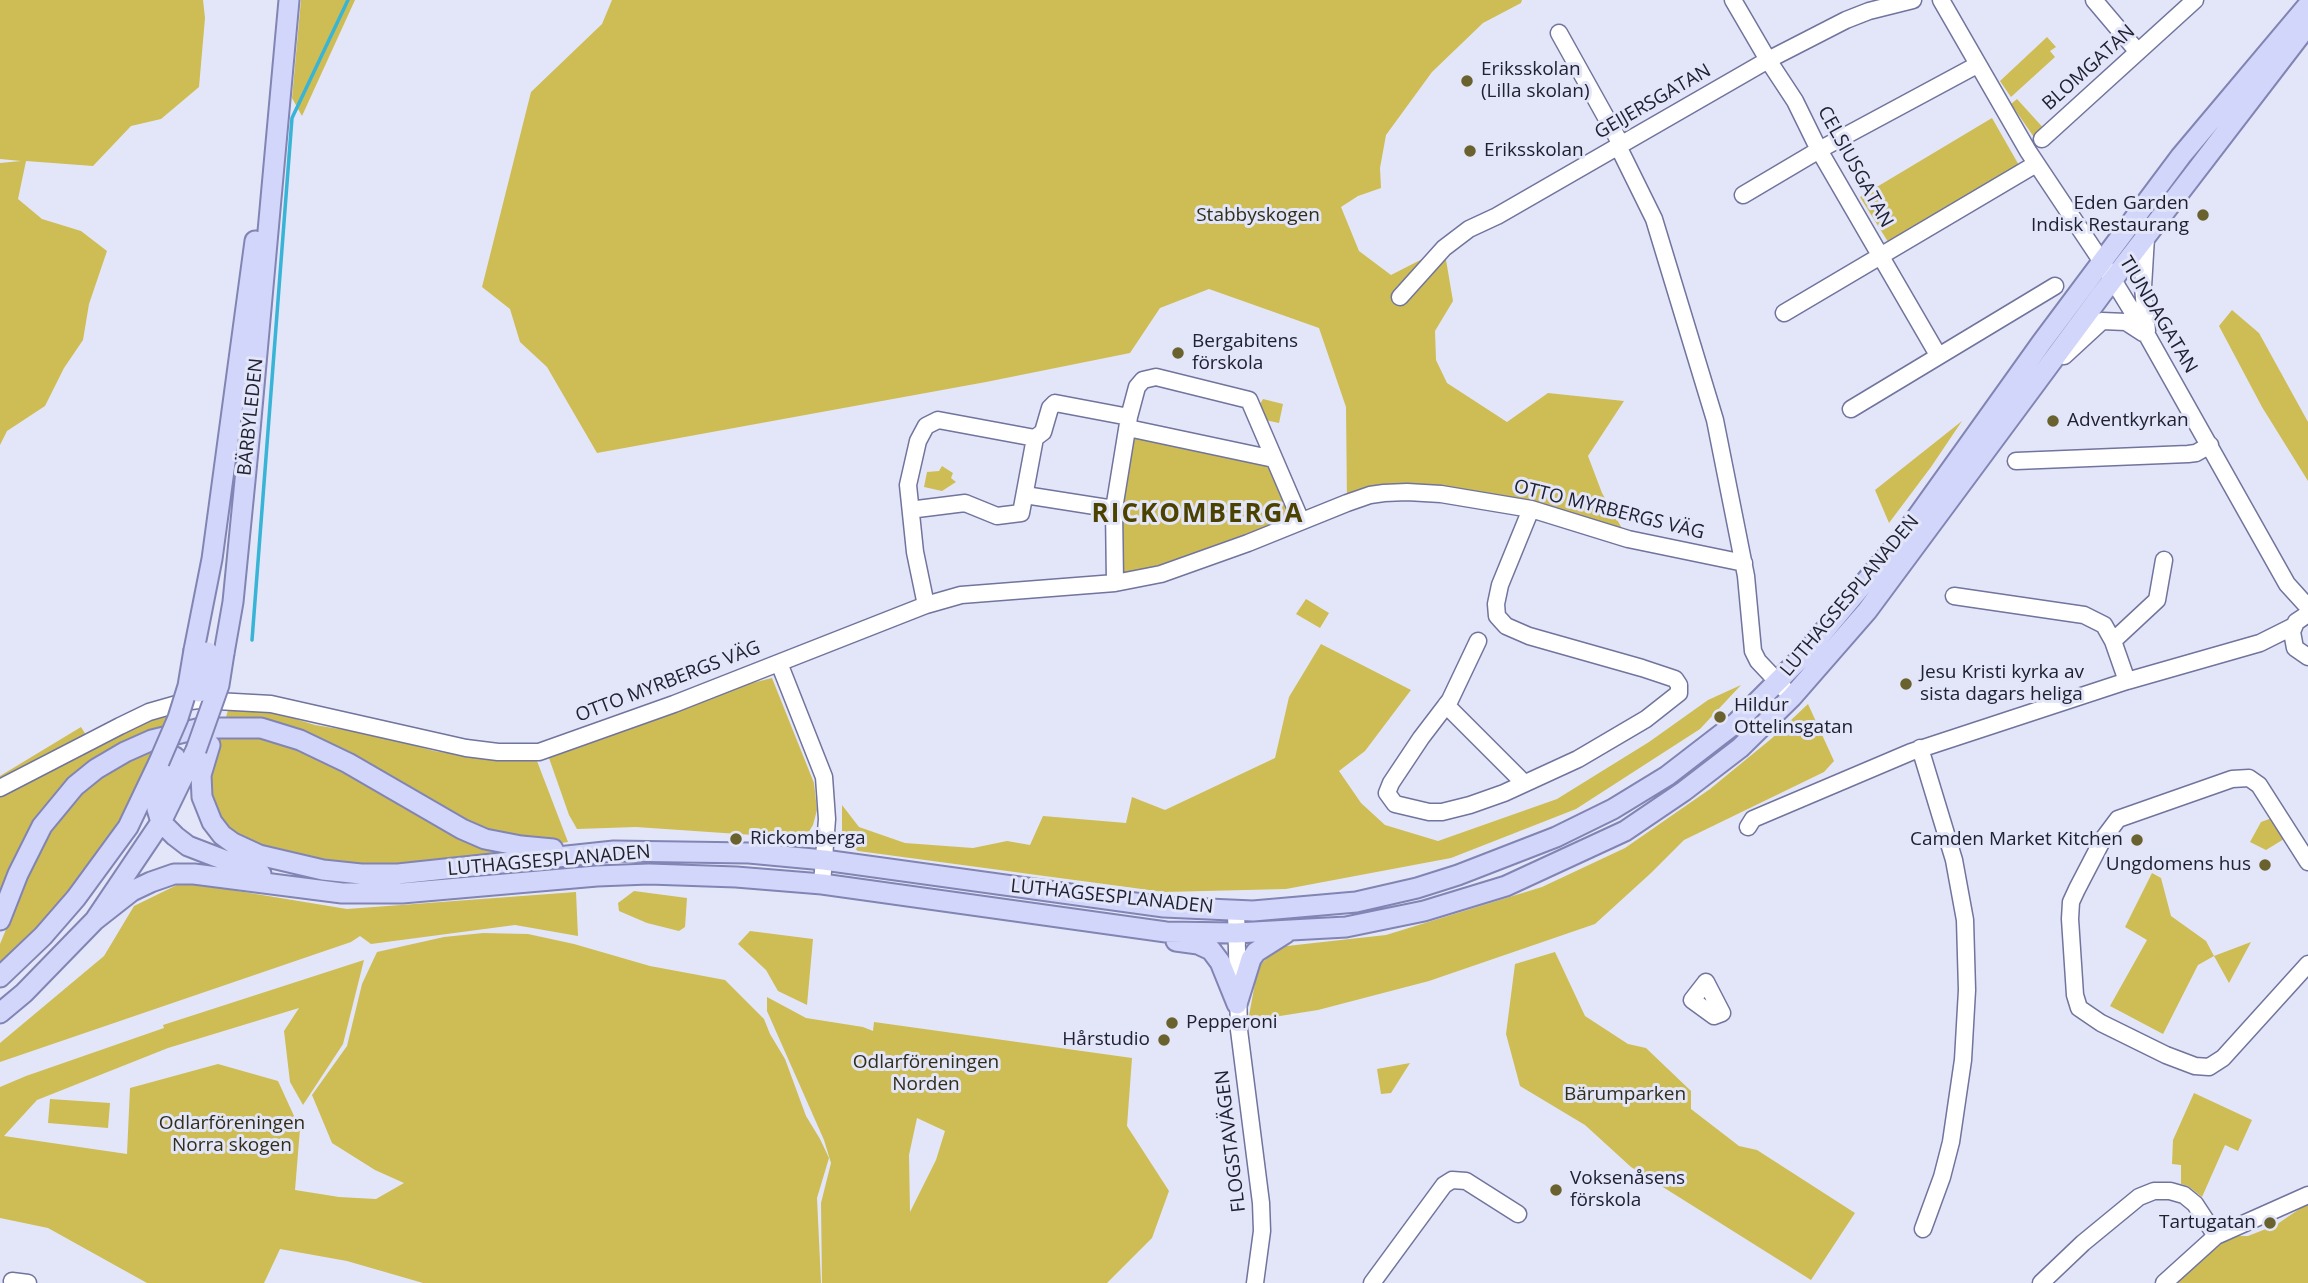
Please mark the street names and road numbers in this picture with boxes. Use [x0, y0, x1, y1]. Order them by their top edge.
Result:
street label: BLOMGATAN [2038, 20, 2140, 116]
street label: GEIJERSGATAN [1591, 60, 1715, 144]
street label: CELSIUSGATAN [1812, 102, 1898, 232]
street label: TIUNDAGATAN [2114, 252, 2202, 378]
street label: BÄRBYLEDEN [233, 357, 269, 477]
street label: OTTO MYRBERGS VÄG [1511, 475, 1707, 545]
street label: LUTHAGSESPLANADEN [1776, 511, 1924, 681]
street label: OTTO MYRBERGS VÄG [573, 636, 763, 728]
street label: LUTHAGSESPLANADEN [446, 841, 652, 881]
street label: LUTHAGSESPLANADEN [1009, 875, 1215, 919]
street label: FLOGSTAVÄGEN [1211, 1069, 1251, 1213]

